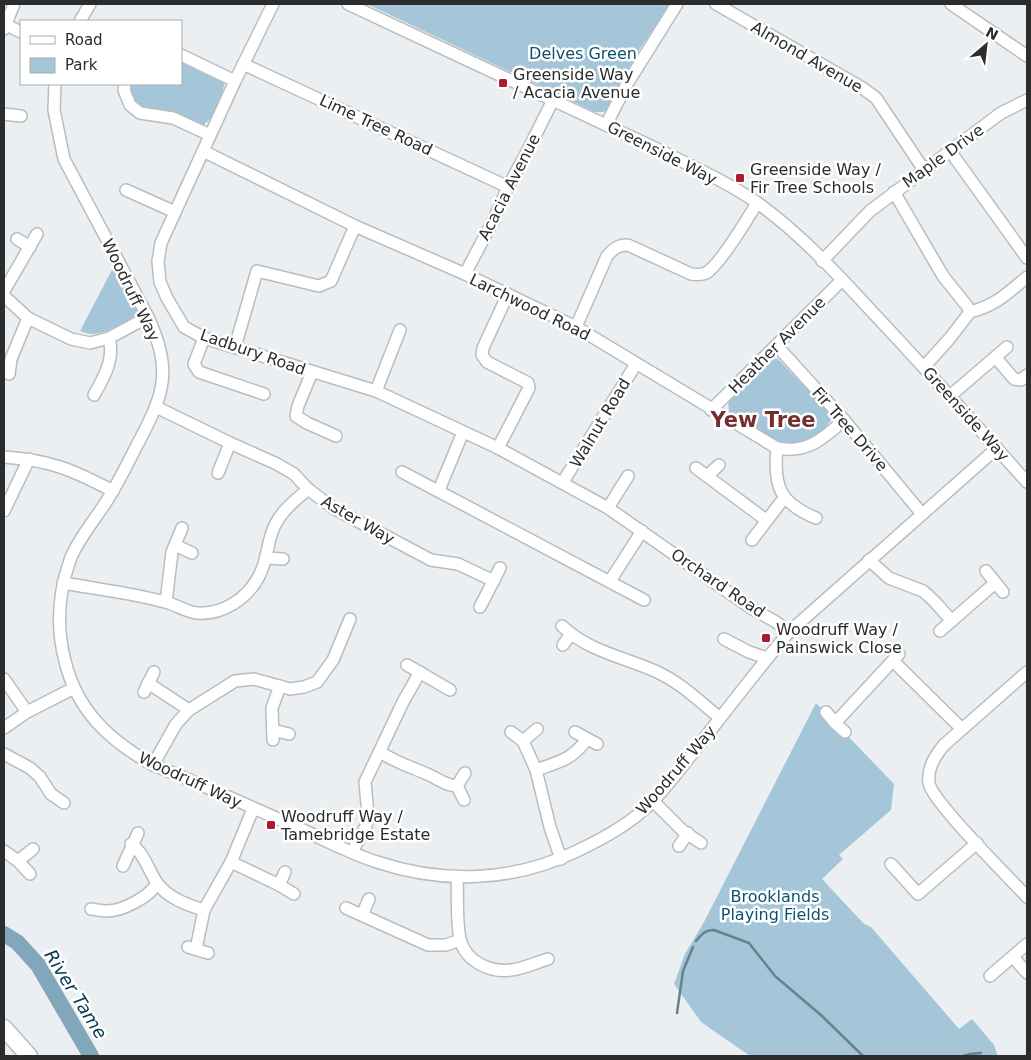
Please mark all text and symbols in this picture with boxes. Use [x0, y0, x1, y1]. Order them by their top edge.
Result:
street label: Almond Avenue [748, 17, 866, 97]
legend [20, 20, 182, 85]
north arrow [961, 20, 1011, 70]
text: N [983, 24, 1001, 43]
text: Road [65, 31, 103, 49]
park label: Delves Green [529, 44, 637, 63]
text: Park [65, 56, 98, 74]
place label: Greenside Way / Acacia Avenue [513, 65, 640, 102]
marker: Greenside Way / Acacia Avenue [497, 77, 509, 89]
street label: Lime Tree Road [316, 91, 436, 159]
street label: Greenside Way [604, 117, 720, 189]
street label: Maple Drive [899, 120, 987, 192]
street label: Acacia Avenue [474, 131, 544, 243]
place label: Greenside Way / Fir Tree Schools [750, 160, 881, 197]
marker: Greenside Way / Fir Tree Schools [734, 172, 746, 184]
street label: Woodruff Way [98, 236, 164, 344]
street label: Larchwood Road [467, 270, 593, 344]
street label: Heather Avenue [725, 293, 829, 397]
street label: Ladbury Road [198, 325, 308, 379]
street label: Greenside Way [919, 363, 1013, 465]
street label: Walnut Road [566, 375, 634, 471]
street label: Fir Tree Drive [808, 383, 892, 475]
district label: Yew Tree [709, 408, 816, 432]
street label: Aster Way [318, 491, 398, 549]
street label: Orchard Road [667, 545, 769, 621]
place label: Woodruff Way / Painswick Close [776, 620, 902, 657]
marker: Woodruff Way / Painswick Close [760, 632, 772, 644]
street label: Woodruff Way [632, 722, 720, 818]
street label: Woodruff Way [135, 748, 245, 812]
place label: Woodruff Way / Tamebridge Estate [280, 807, 430, 844]
marker: Woodruff Way / Tamebridge Estate [265, 819, 277, 831]
park label: Brooklands Playing Fields [721, 887, 829, 924]
water label: River Tame [40, 946, 112, 1042]

